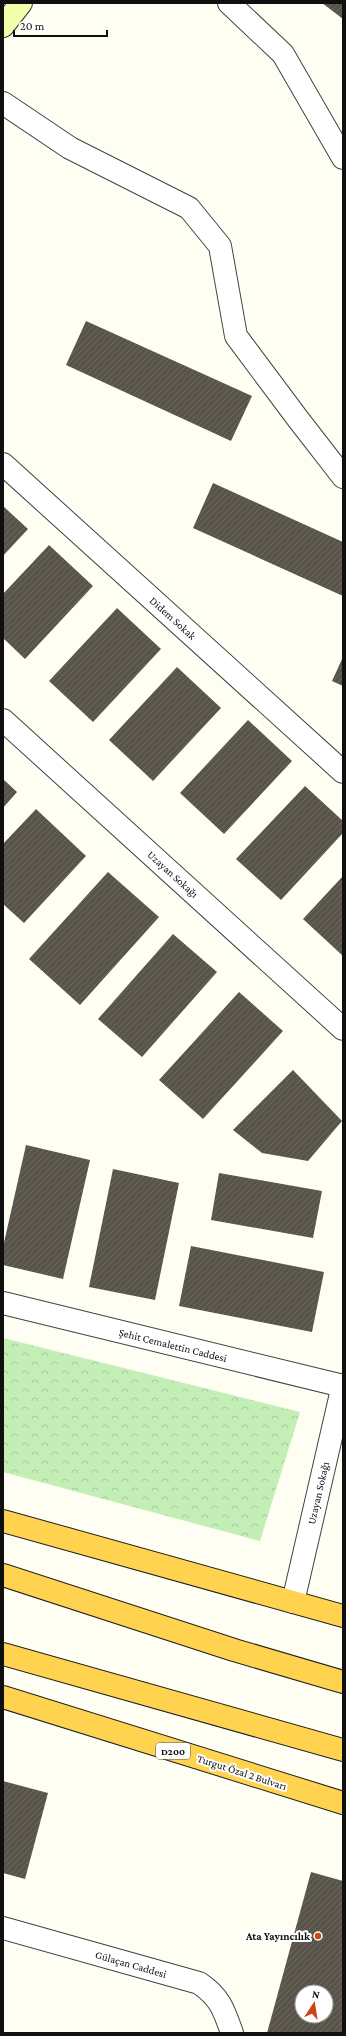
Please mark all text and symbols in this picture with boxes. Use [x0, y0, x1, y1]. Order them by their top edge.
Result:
scale bar [14, 12, 107, 38]
text: 20 m [20, 19, 45, 33]
street label: Didem Sokak [147, 594, 199, 642]
street label: Uzayan Sokağı [145, 848, 201, 901]
street label: Şehit Cemalettin Caddesi [118, 1326, 228, 1365]
street label: Uzayan Sokağı [305, 1460, 332, 1526]
road number: D200 [156, 1743, 190, 1759]
street label: Turgut Özal 2 Bulvarı [195, 1752, 288, 1793]
place label: Ata Yayıncılık [245, 1930, 311, 1942]
marker: Ata Yayıncılık [313, 1931, 323, 1941]
street label: Gülaçan Caddesi [94, 1948, 168, 1981]
north arrow [294, 1984, 334, 2024]
text: N [311, 1988, 321, 2001]

